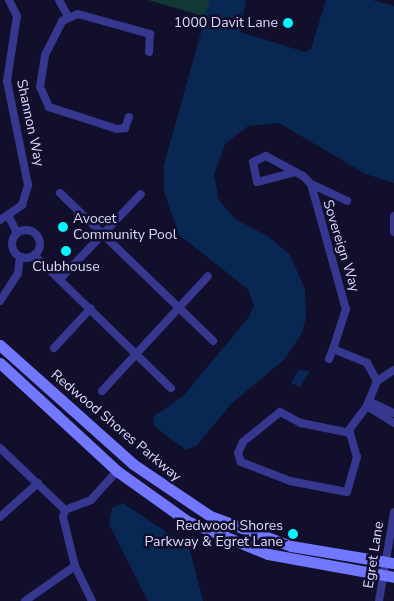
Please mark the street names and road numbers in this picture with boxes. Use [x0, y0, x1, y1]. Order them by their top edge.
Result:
street label: Shannon Way [13, 78, 47, 168]
street label: Sovereign Way [319, 198, 363, 294]
street label: Redwood Shores Parkway [47, 367, 185, 485]
street label: Egret Lane [360, 520, 388, 590]

